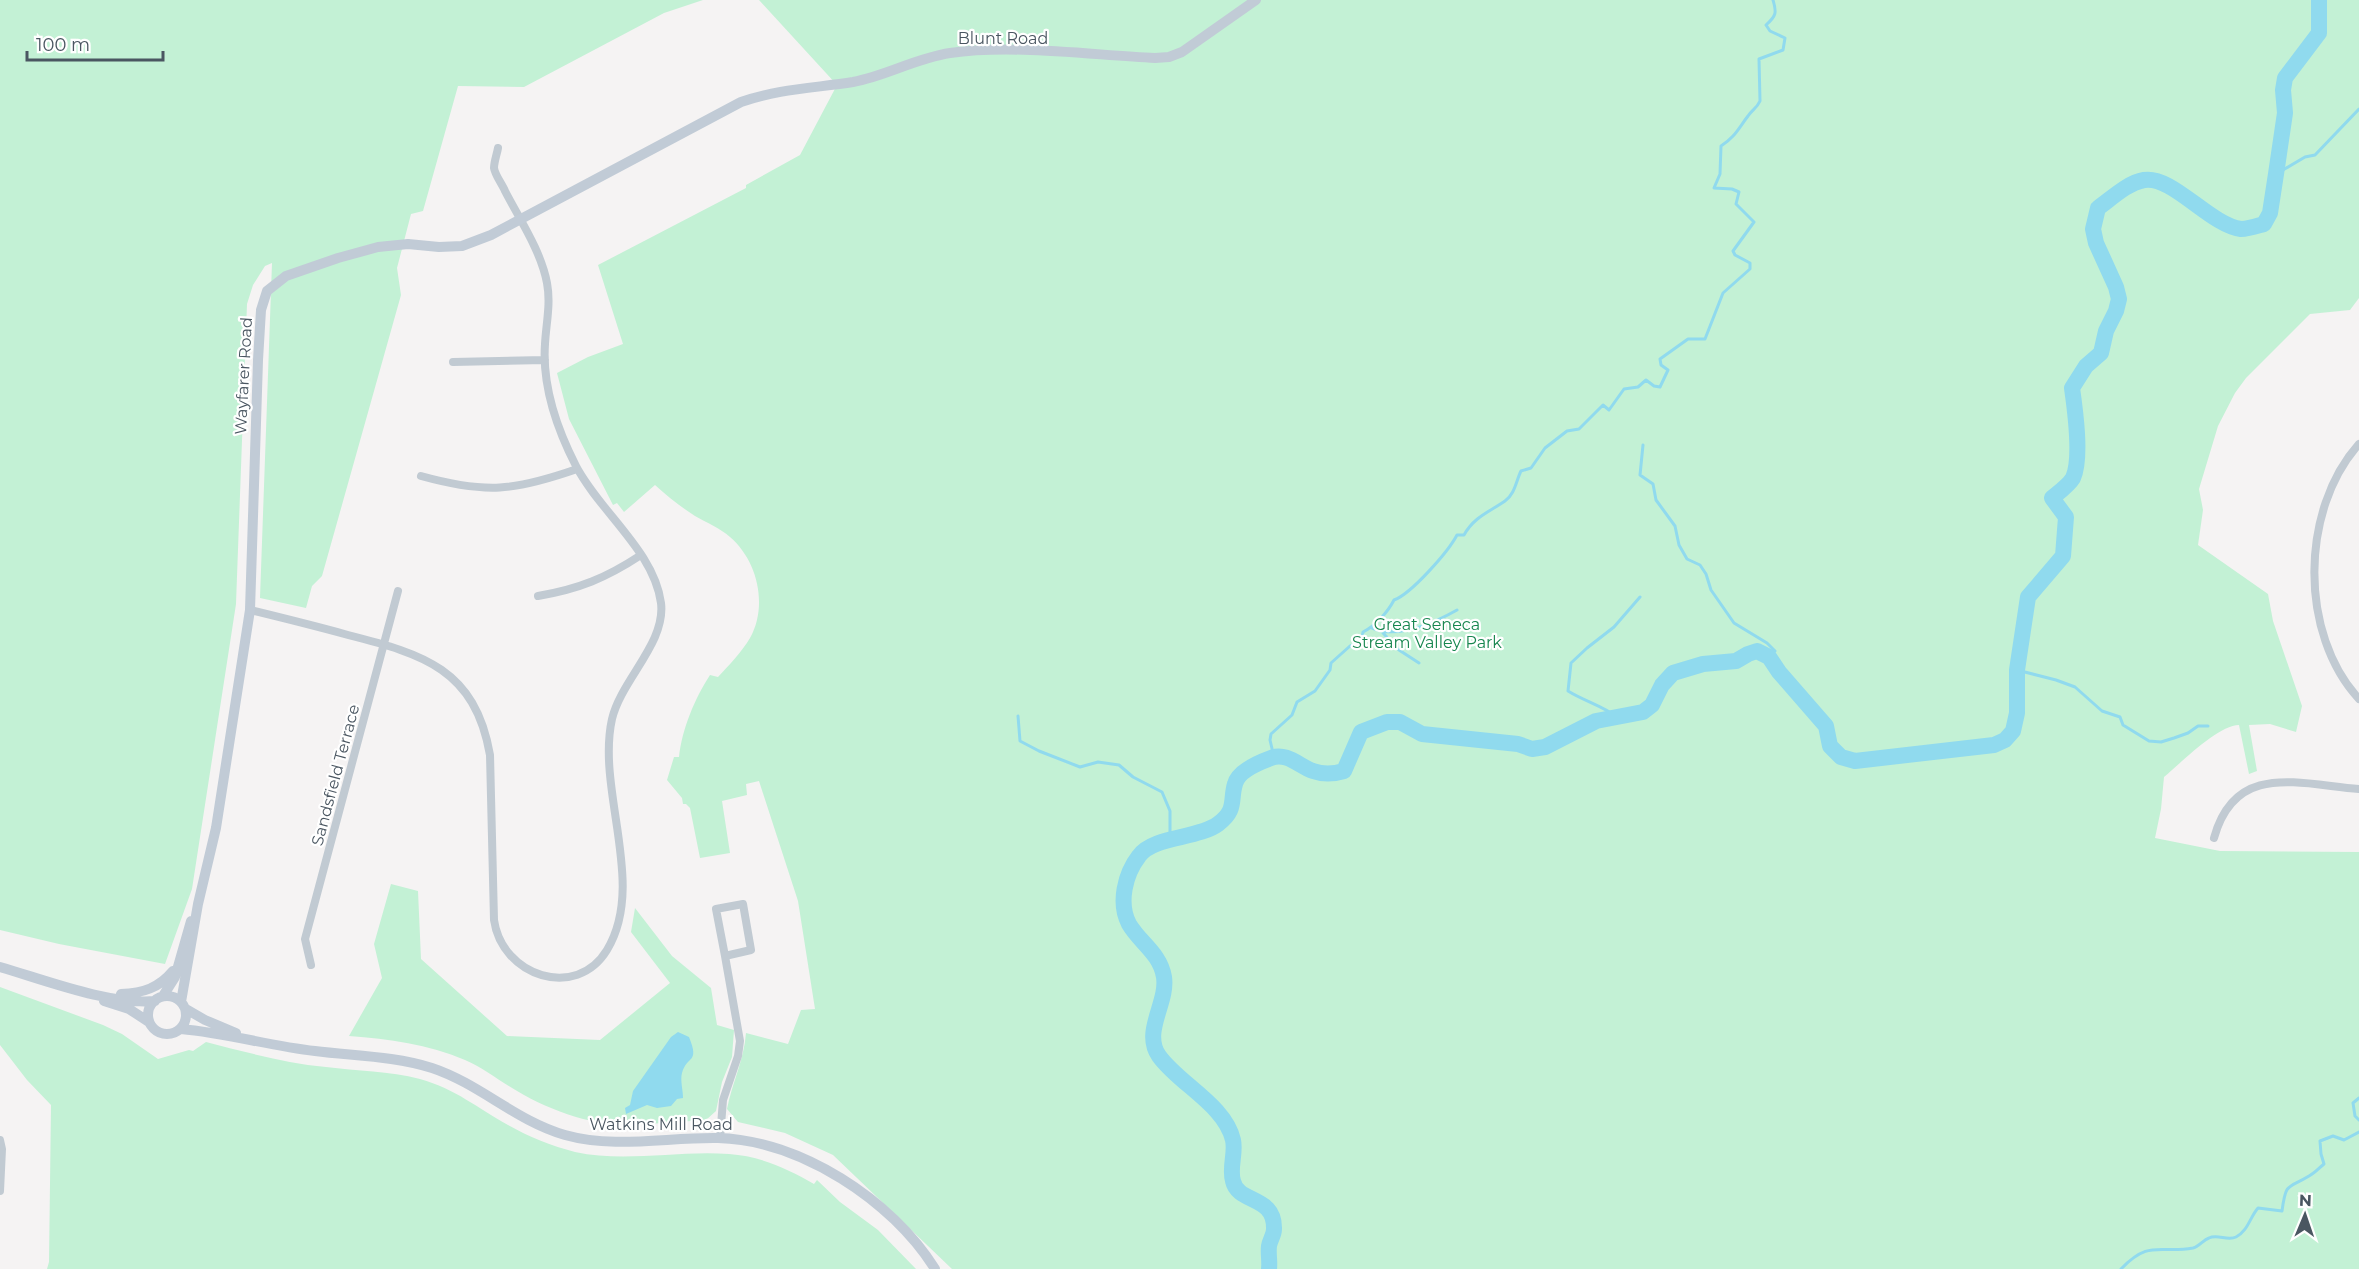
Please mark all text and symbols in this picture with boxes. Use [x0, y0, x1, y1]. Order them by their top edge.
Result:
scale bar [27, 24, 164, 62]
street label: Blunt Road [958, 29, 1048, 48]
text: 100 m [36, 34, 90, 56]
street label: Wayfarer Road [231, 317, 256, 435]
park label: Great Seneca Stream Valley Park [1352, 615, 1502, 652]
street label: Sandsfield Terrace [307, 702, 363, 848]
street label: Watkins Mill Road [589, 1115, 733, 1134]
north arrow [2275, 1185, 2335, 1245]
text: N [2299, 1191, 2312, 1210]

